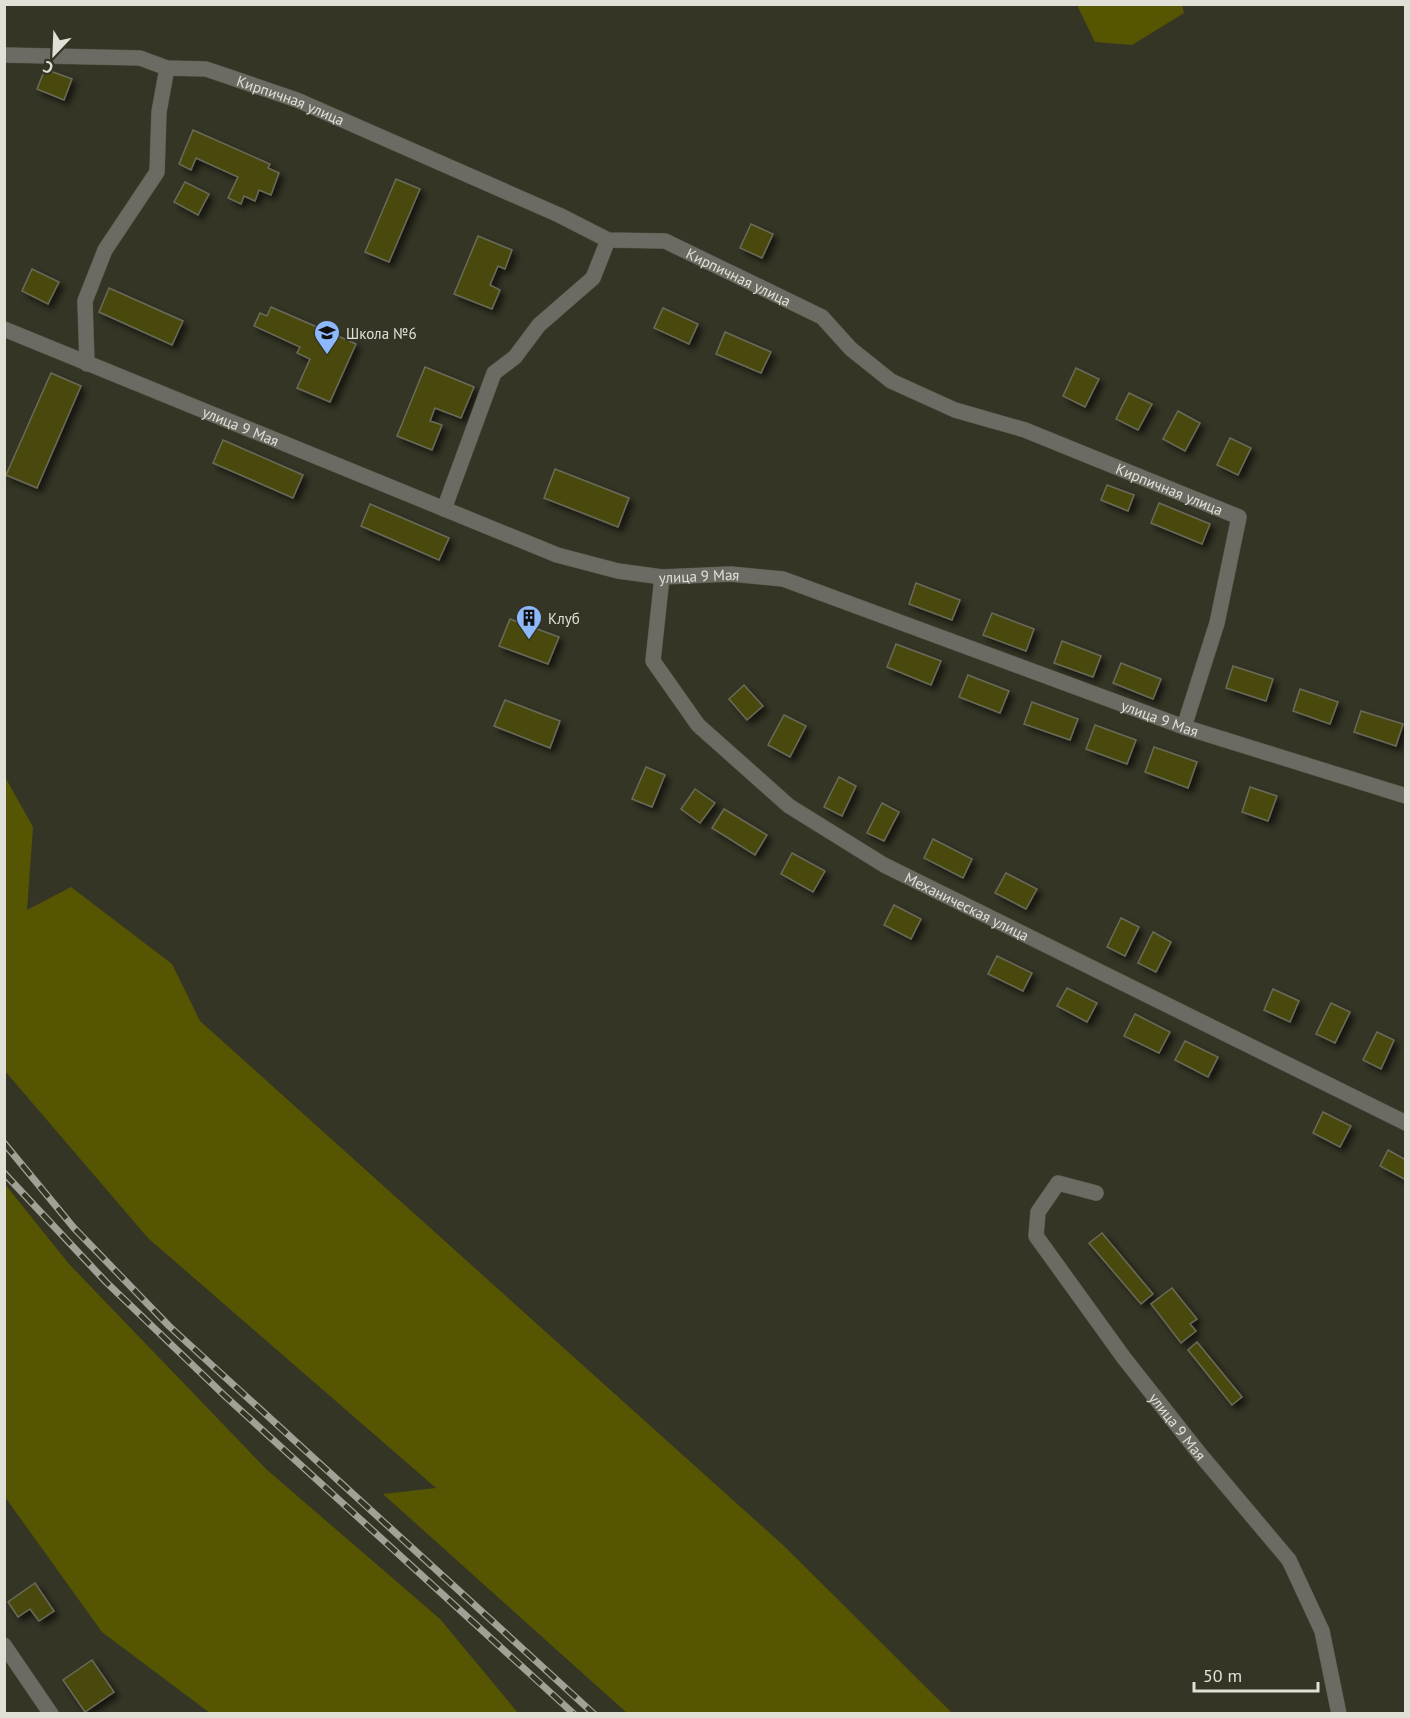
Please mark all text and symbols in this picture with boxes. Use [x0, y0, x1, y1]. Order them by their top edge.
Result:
north arrow [24, 24, 84, 84]
text: С [40, 57, 56, 79]
street label: Кирпичная улица [234, 71, 348, 129]
street label: Кирпичная улица [683, 243, 794, 310]
school or university icon: Школа №6 [312, 318, 342, 356]
place label: Школа №6 [346, 324, 417, 343]
street label: улица 9 Мая [200, 402, 282, 450]
street label: Кирпичная улица [1113, 458, 1226, 519]
street label: улица 9 Мая [658, 564, 740, 587]
building icon: Клуб [514, 603, 544, 641]
place label: Клуб [548, 609, 580, 628]
street label: улица 9 Мая [1119, 695, 1201, 740]
street label: Механическая улица [902, 867, 1032, 945]
street label: улица 9 Мая [1145, 1389, 1210, 1464]
scale bar [1194, 1655, 1318, 1693]
text: 50 m [1203, 1664, 1242, 1687]

